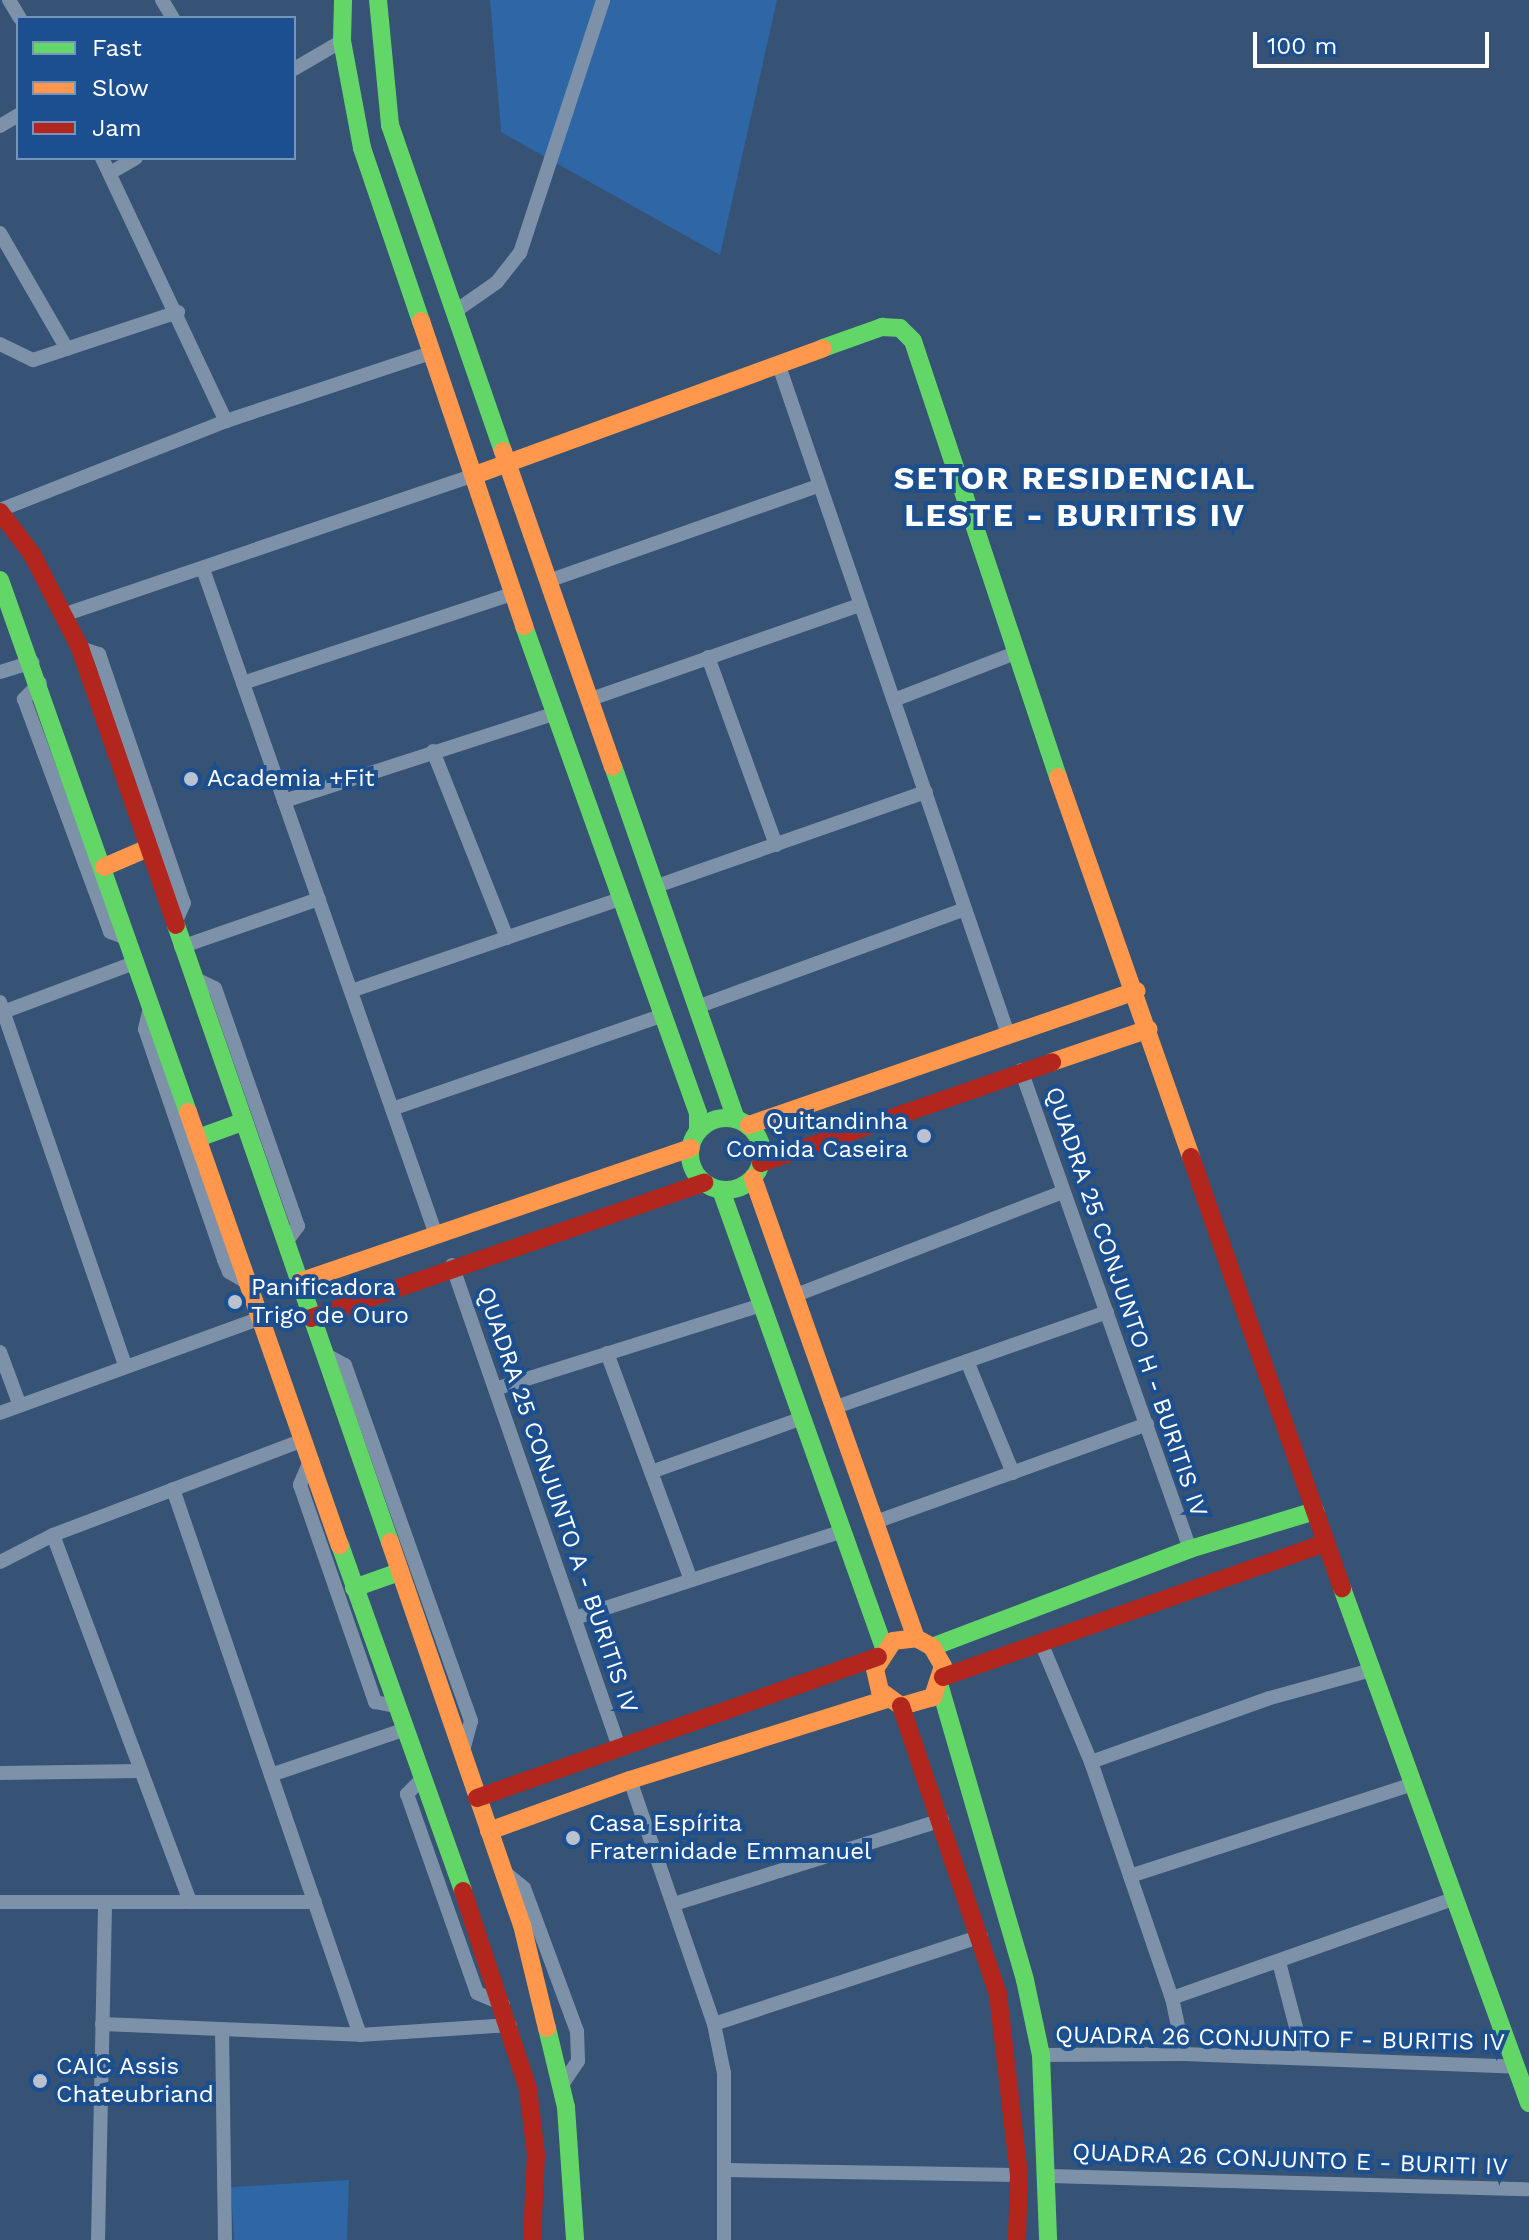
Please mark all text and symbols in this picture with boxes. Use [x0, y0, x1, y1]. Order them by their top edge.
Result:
legend [16, 16, 296, 160]
scale bar [1257, 16, 1493, 66]
text: 100 m [1267, 32, 1337, 60]
text: Fast [92, 34, 142, 62]
text: Slow [92, 74, 149, 102]
text: Jam [92, 114, 142, 142]
district label: SETOR RESIDENCIAL LESTE - BURITIS IV [894, 460, 1256, 535]
place label: Academia +Fit [207, 765, 375, 793]
marker: Academia +Fit [182, 770, 200, 788]
street label: QUADRA 25 CONJUNTO H - BURITIS IV [1039, 1083, 1213, 1521]
place label: Quitandinha Comida Caseira [725, 1108, 908, 1164]
marker: Quitandinha Comida Caseira [915, 1127, 933, 1145]
place label: Panificadora Trigo de Ouro [251, 1274, 409, 1330]
street label: QUADRA 25 CONJUNTO A - BURITIS IV [470, 1282, 644, 1718]
marker: Panificadora Trigo de Ouro [226, 1293, 244, 1311]
place label: Casa Espírita Fraternidade Emmanuel [589, 1810, 871, 1866]
marker: Casa Espírita Fraternidade Emmanuel [564, 1829, 582, 1847]
street label: QUADRA 26 CONJUNTO F - BURITIS IV [1054, 2021, 1506, 2057]
place label: CAIC Assis Chateubriand [56, 2053, 214, 2109]
marker: CAIC Assis Chateubriand [31, 2072, 49, 2090]
street label: QUADRA 26 CONJUNTO E - BURITI IV [1071, 2138, 1509, 2182]

